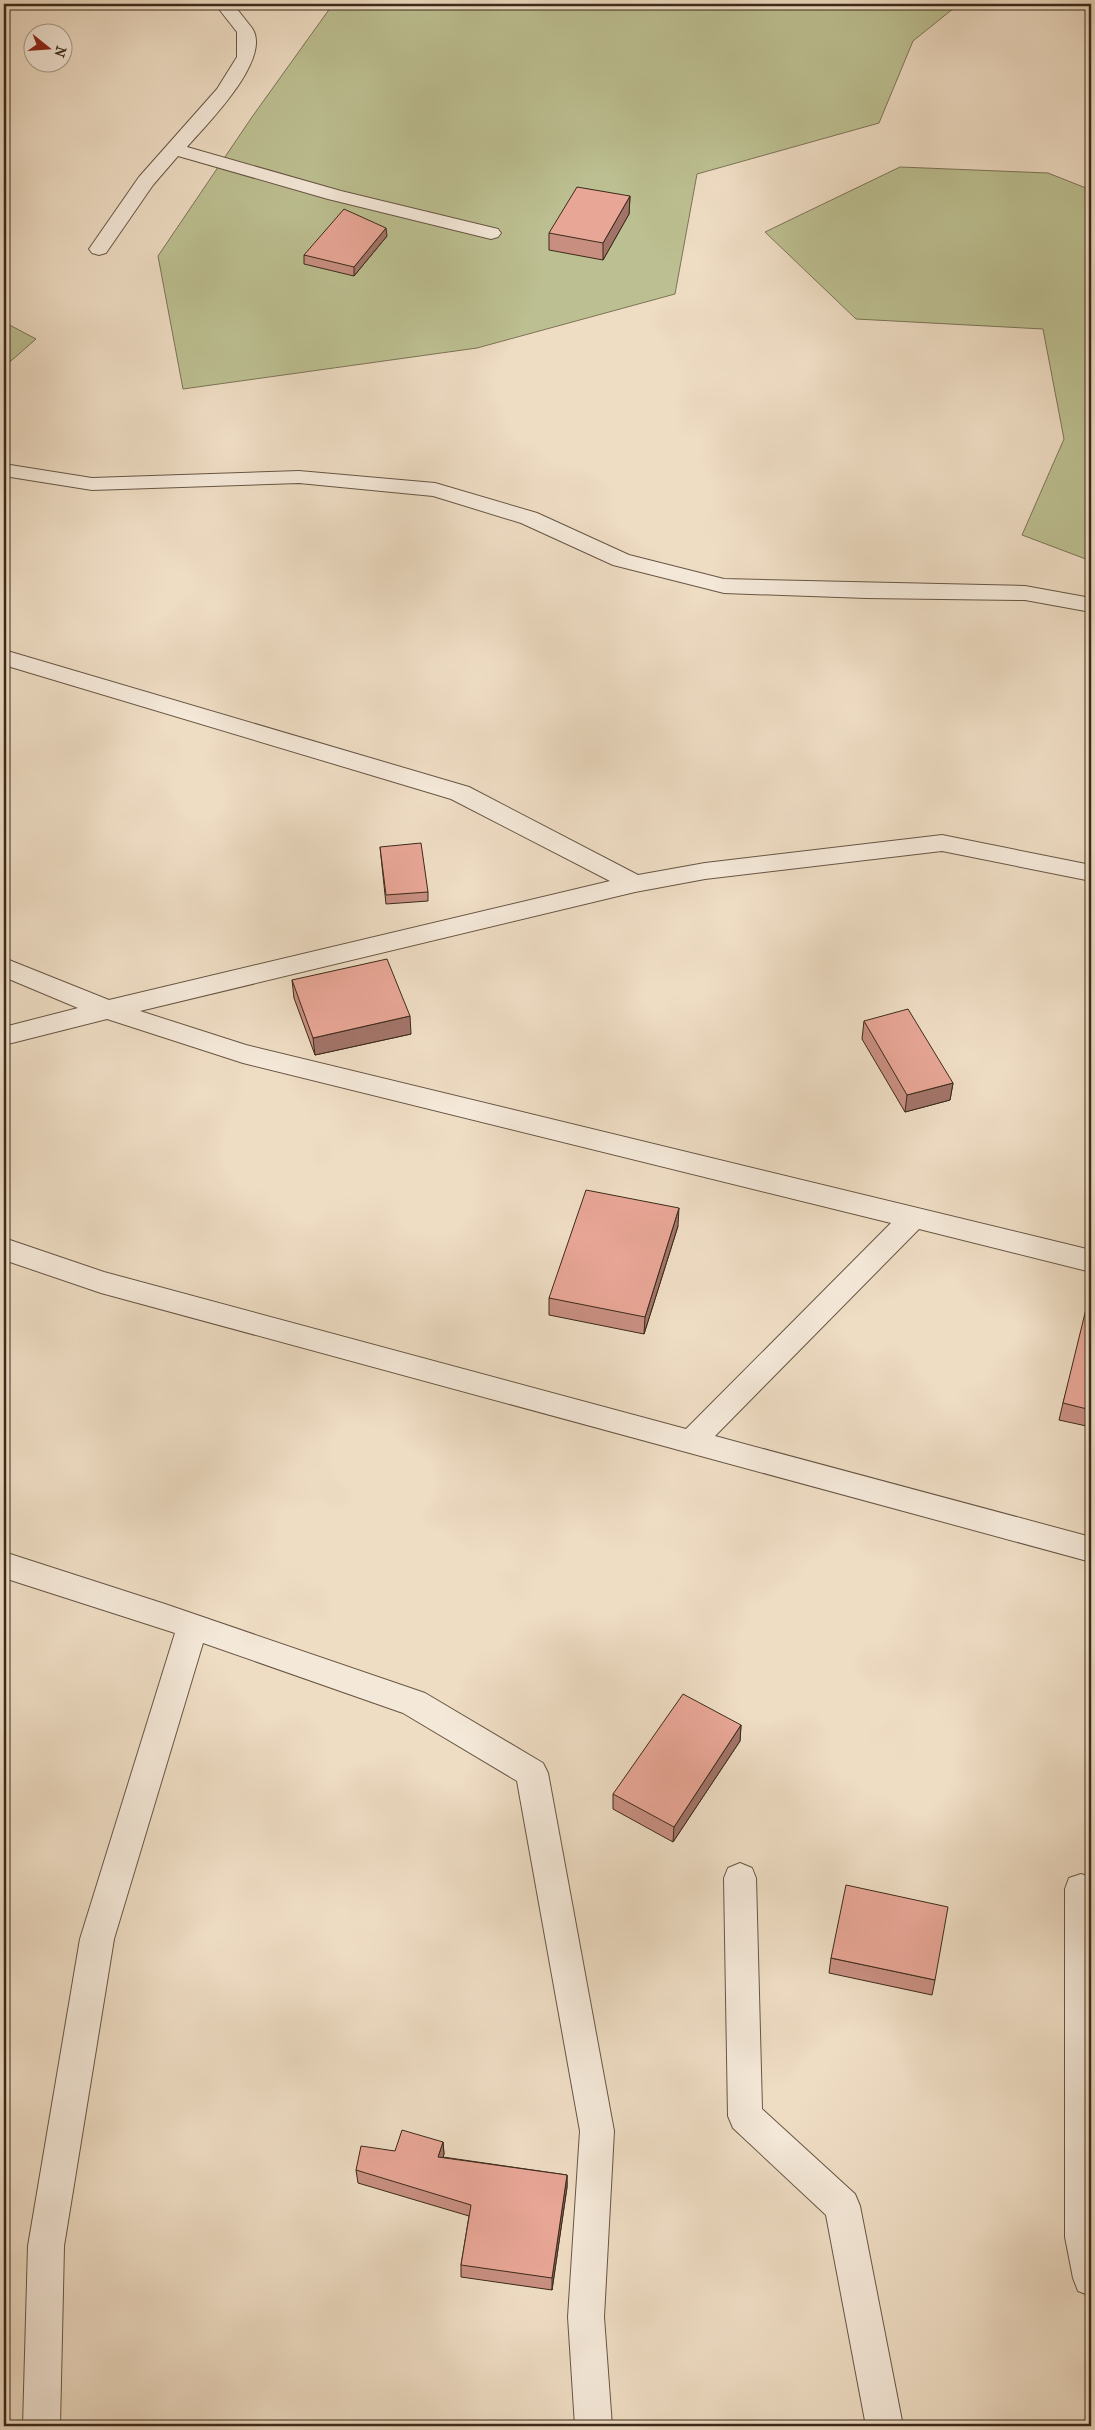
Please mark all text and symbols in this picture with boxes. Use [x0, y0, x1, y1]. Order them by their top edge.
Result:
north arrow [22, 22, 72, 72]
text: N [50, 44, 70, 60]

